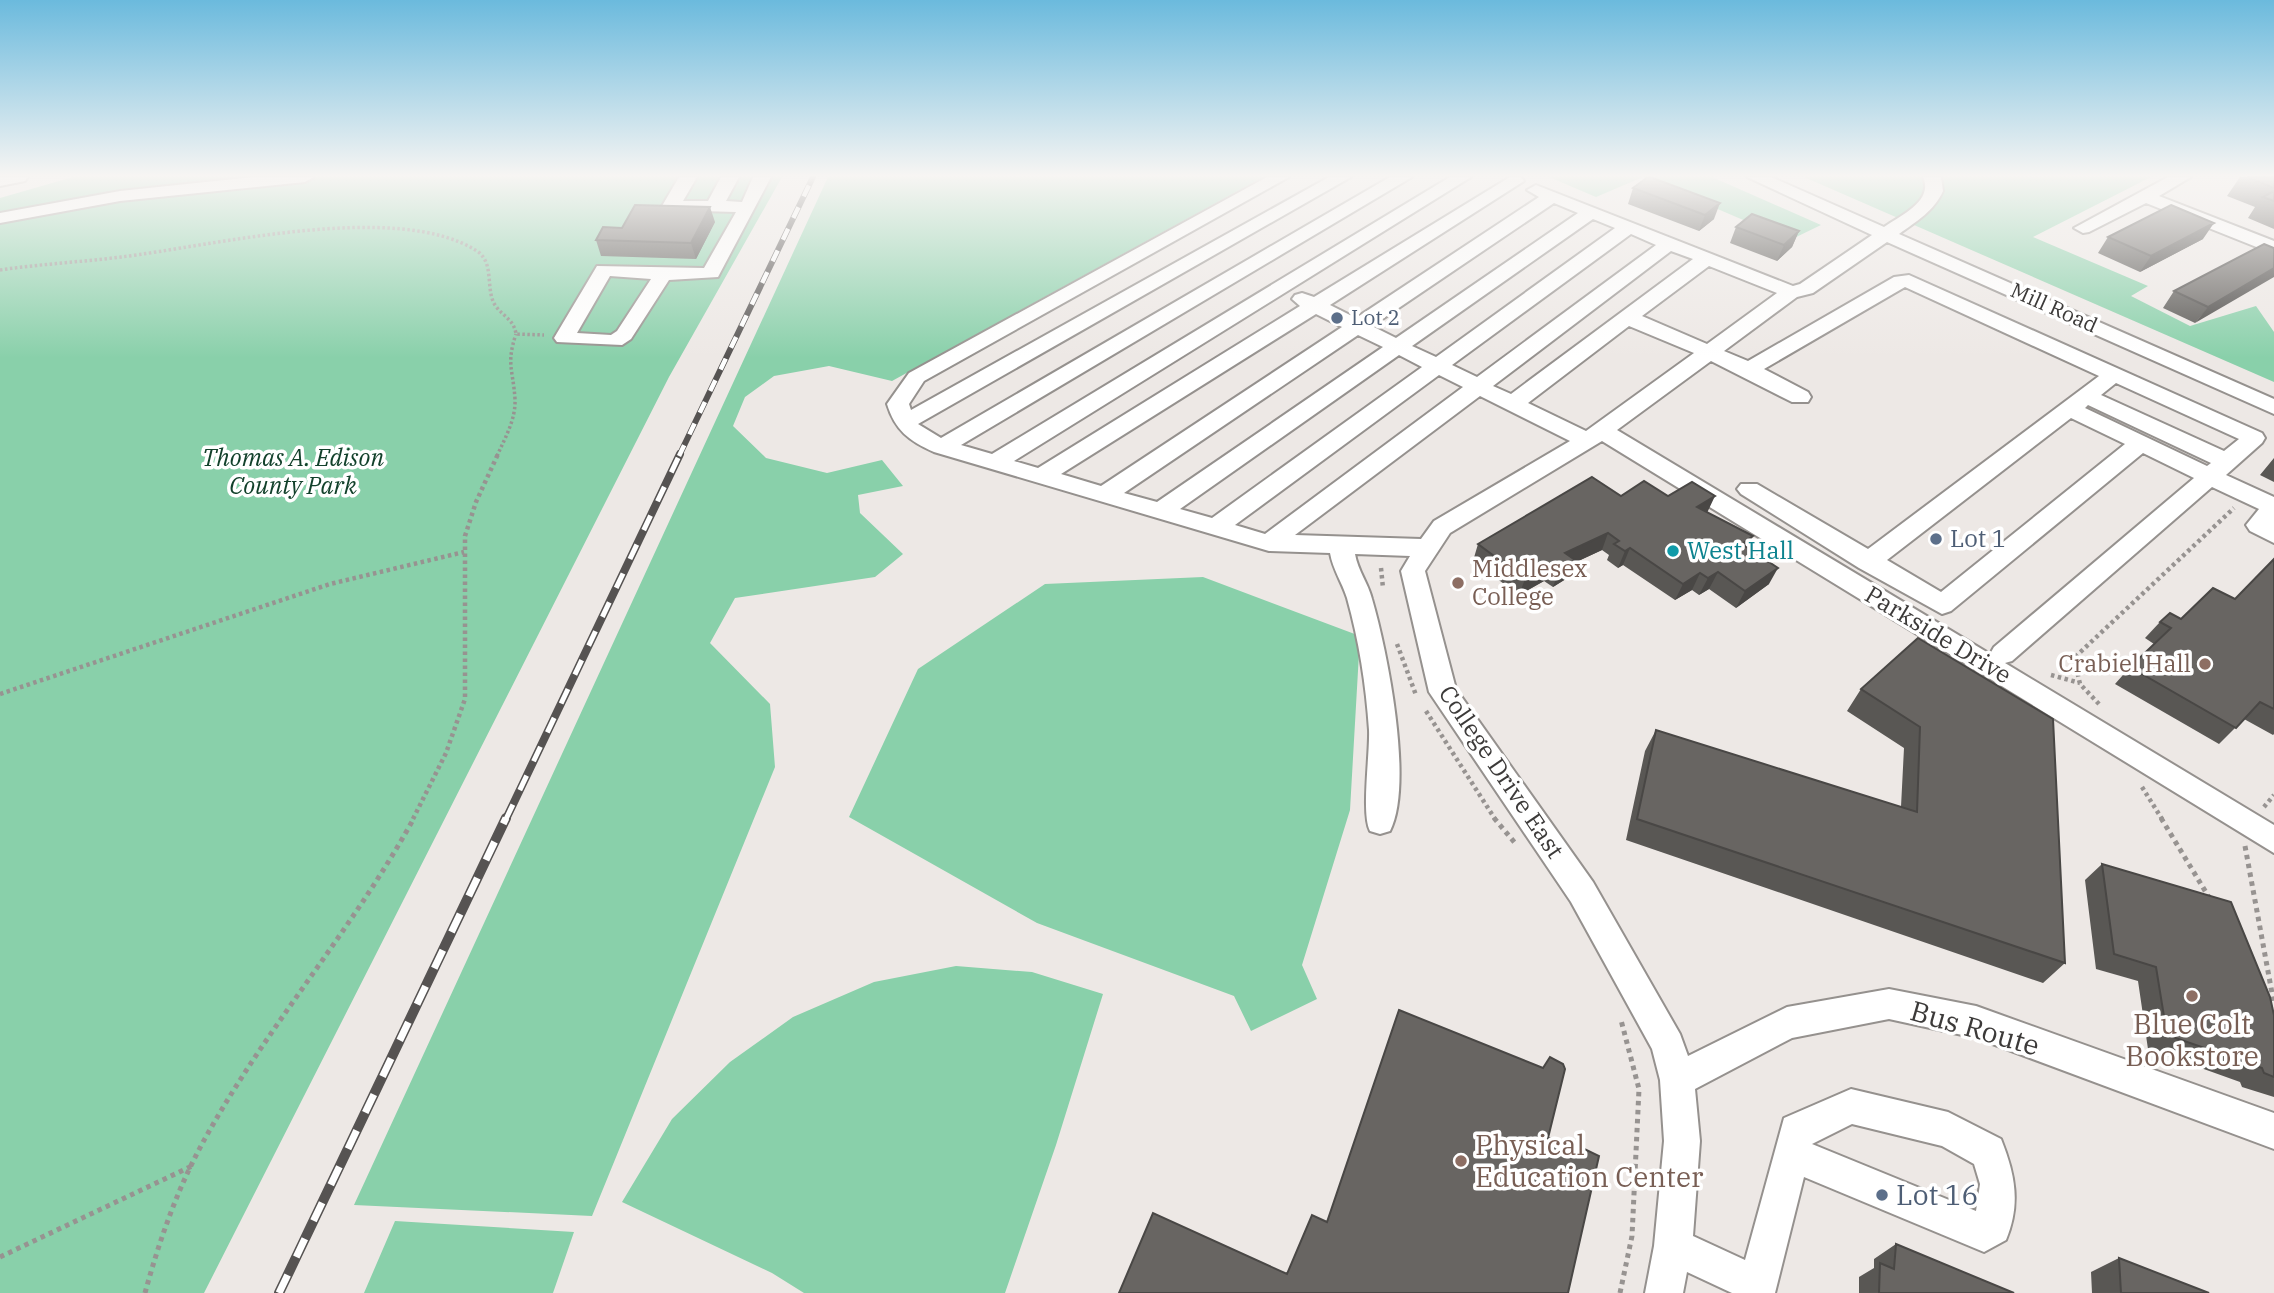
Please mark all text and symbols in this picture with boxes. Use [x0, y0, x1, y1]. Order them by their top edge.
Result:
street label: Mill Road [2006, 275, 2103, 339]
place label: Lot 2 [1351, 303, 1400, 331]
marker: Lot 2 [1329, 310, 1345, 326]
park label: Thomas A. Edison County Park [202, 441, 384, 501]
place label: Lot 1 [1950, 522, 2006, 554]
marker: Lot 1 [1928, 531, 1944, 547]
place label: West Hall [1687, 534, 1794, 566]
marker: West Hall [1665, 543, 1681, 559]
place label: Middlesex College [1472, 552, 1588, 612]
marker: Middlesex College [1450, 575, 1466, 591]
street label: Parkside Drive [1859, 578, 2018, 690]
place label: Crabiel Hall [2058, 647, 2191, 679]
marker: Crabiel Hall [2197, 656, 2213, 672]
street label: College Drive East [1432, 679, 1572, 864]
marker: Blue Colt Bookstore [2184, 988, 2200, 1004]
street label: Bus Route [1906, 991, 2044, 1064]
place label: Blue Colt Bookstore [2125, 1005, 2259, 1074]
place label: Physical Education Center [1475, 1126, 1704, 1195]
marker: Physical Education Center [1453, 1153, 1469, 1169]
place label: Lot 16 [1896, 1176, 1978, 1213]
marker: Lot 16 [1874, 1187, 1890, 1203]

